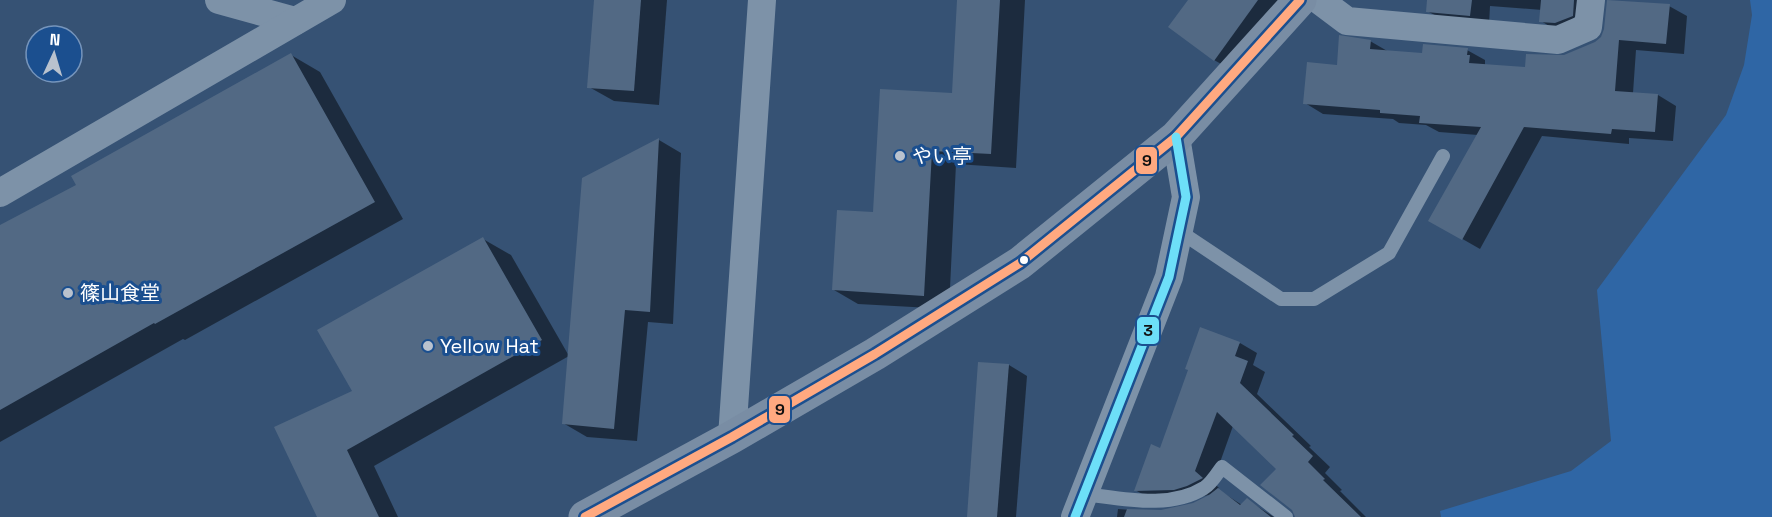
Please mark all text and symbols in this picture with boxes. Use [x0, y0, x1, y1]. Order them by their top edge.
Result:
north arrow [24, 24, 84, 84]
text: N [49, 29, 61, 50]
place label: やい亭 [912, 143, 972, 169]
line badge: 9 [1135, 146, 1158, 175]
marker: やい亭 [893, 149, 907, 163]
text: 9 [1142, 150, 1152, 171]
unlabelled marker [1018, 254, 1030, 266]
place label: 篠山食堂 [80, 280, 160, 306]
marker: 篠山食堂 [61, 286, 75, 300]
line badge: 3 [1136, 316, 1160, 345]
text: 3 [1143, 320, 1153, 341]
place label: Yellow Hat [440, 333, 539, 359]
marker: Yellow Hat [421, 339, 435, 353]
line badge: 9 [768, 395, 791, 424]
text: 9 [775, 399, 785, 420]

